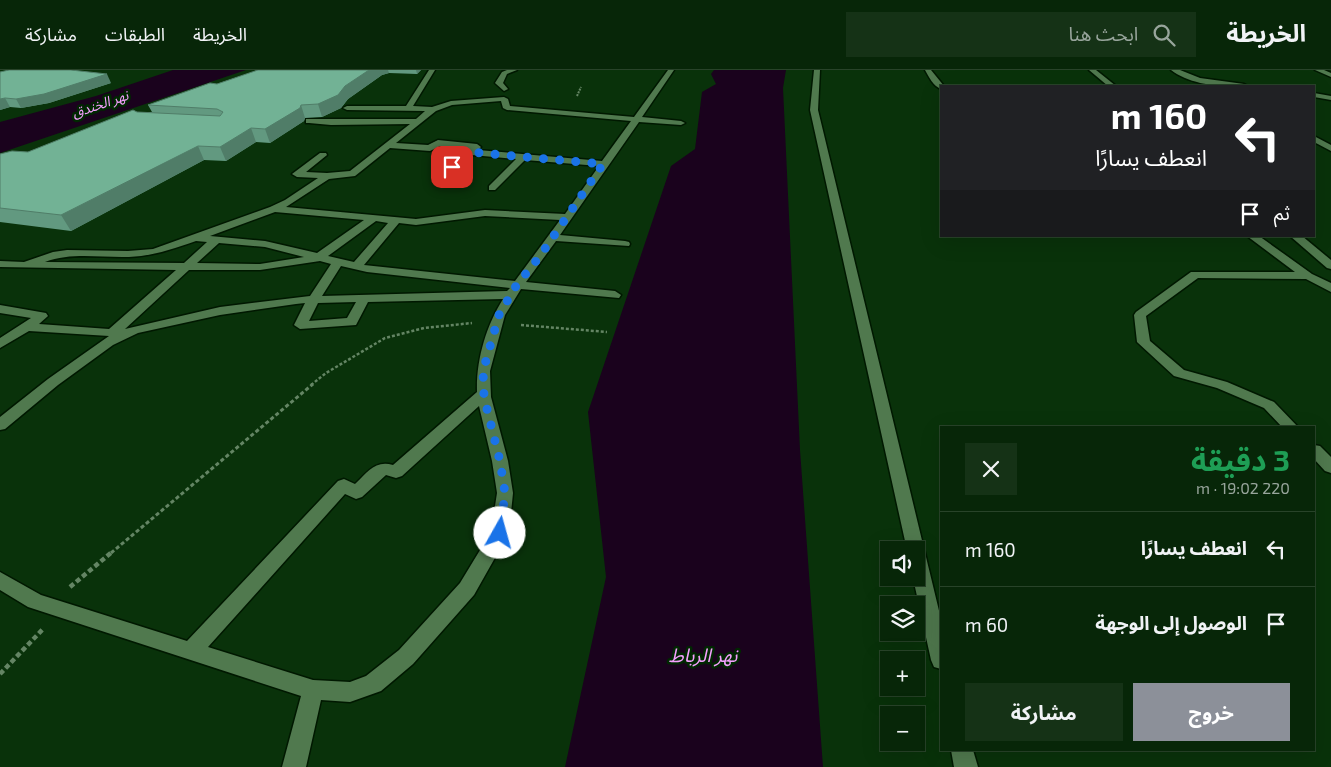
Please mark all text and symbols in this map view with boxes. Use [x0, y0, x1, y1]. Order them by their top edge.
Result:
search box [846, 12, 1196, 57]
text: الخريطة [1226, 18, 1306, 47]
icon: search [1150, 21, 1178, 49]
text: ابحث هنا [1069, 22, 1138, 45]
text: مشاركة [25, 23, 77, 45]
text: الطبقات [105, 23, 165, 45]
text: الخريطة [193, 23, 247, 45]
water label: نهر الخندق [69, 86, 131, 122]
text: 160 m [1111, 94, 1207, 136]
icon: left [1225, 105, 1290, 170]
text: انعطف يسارًا [1095, 144, 1207, 170]
pin [431, 146, 473, 188]
icon: arrive [438, 153, 466, 181]
icon: arrive [1236, 200, 1264, 228]
text: ثم [1274, 201, 1290, 224]
text: 3 دقيقة [1191, 441, 1290, 477]
button: close [965, 443, 1017, 495]
text: 220 m · 19:02 [1196, 478, 1290, 497]
position arrow [473, 506, 525, 558]
icon: left [1262, 535, 1290, 563]
text: انعطف يسارًا [1141, 536, 1247, 559]
text: 160 m [965, 538, 1016, 561]
map controls [880, 541, 925, 751]
button: sound [880, 541, 925, 586]
button: layers [880, 596, 925, 641]
icon: arrive [1262, 610, 1290, 638]
text: الوصول إلى الوجهة [1095, 611, 1247, 634]
text: 60 m [965, 613, 1008, 636]
water label: نهر الرباط [669, 643, 739, 667]
button: + [880, 651, 925, 696]
button: مشاركة [965, 683, 1123, 741]
button: خروج [1133, 683, 1290, 741]
button: − [880, 706, 925, 751]

